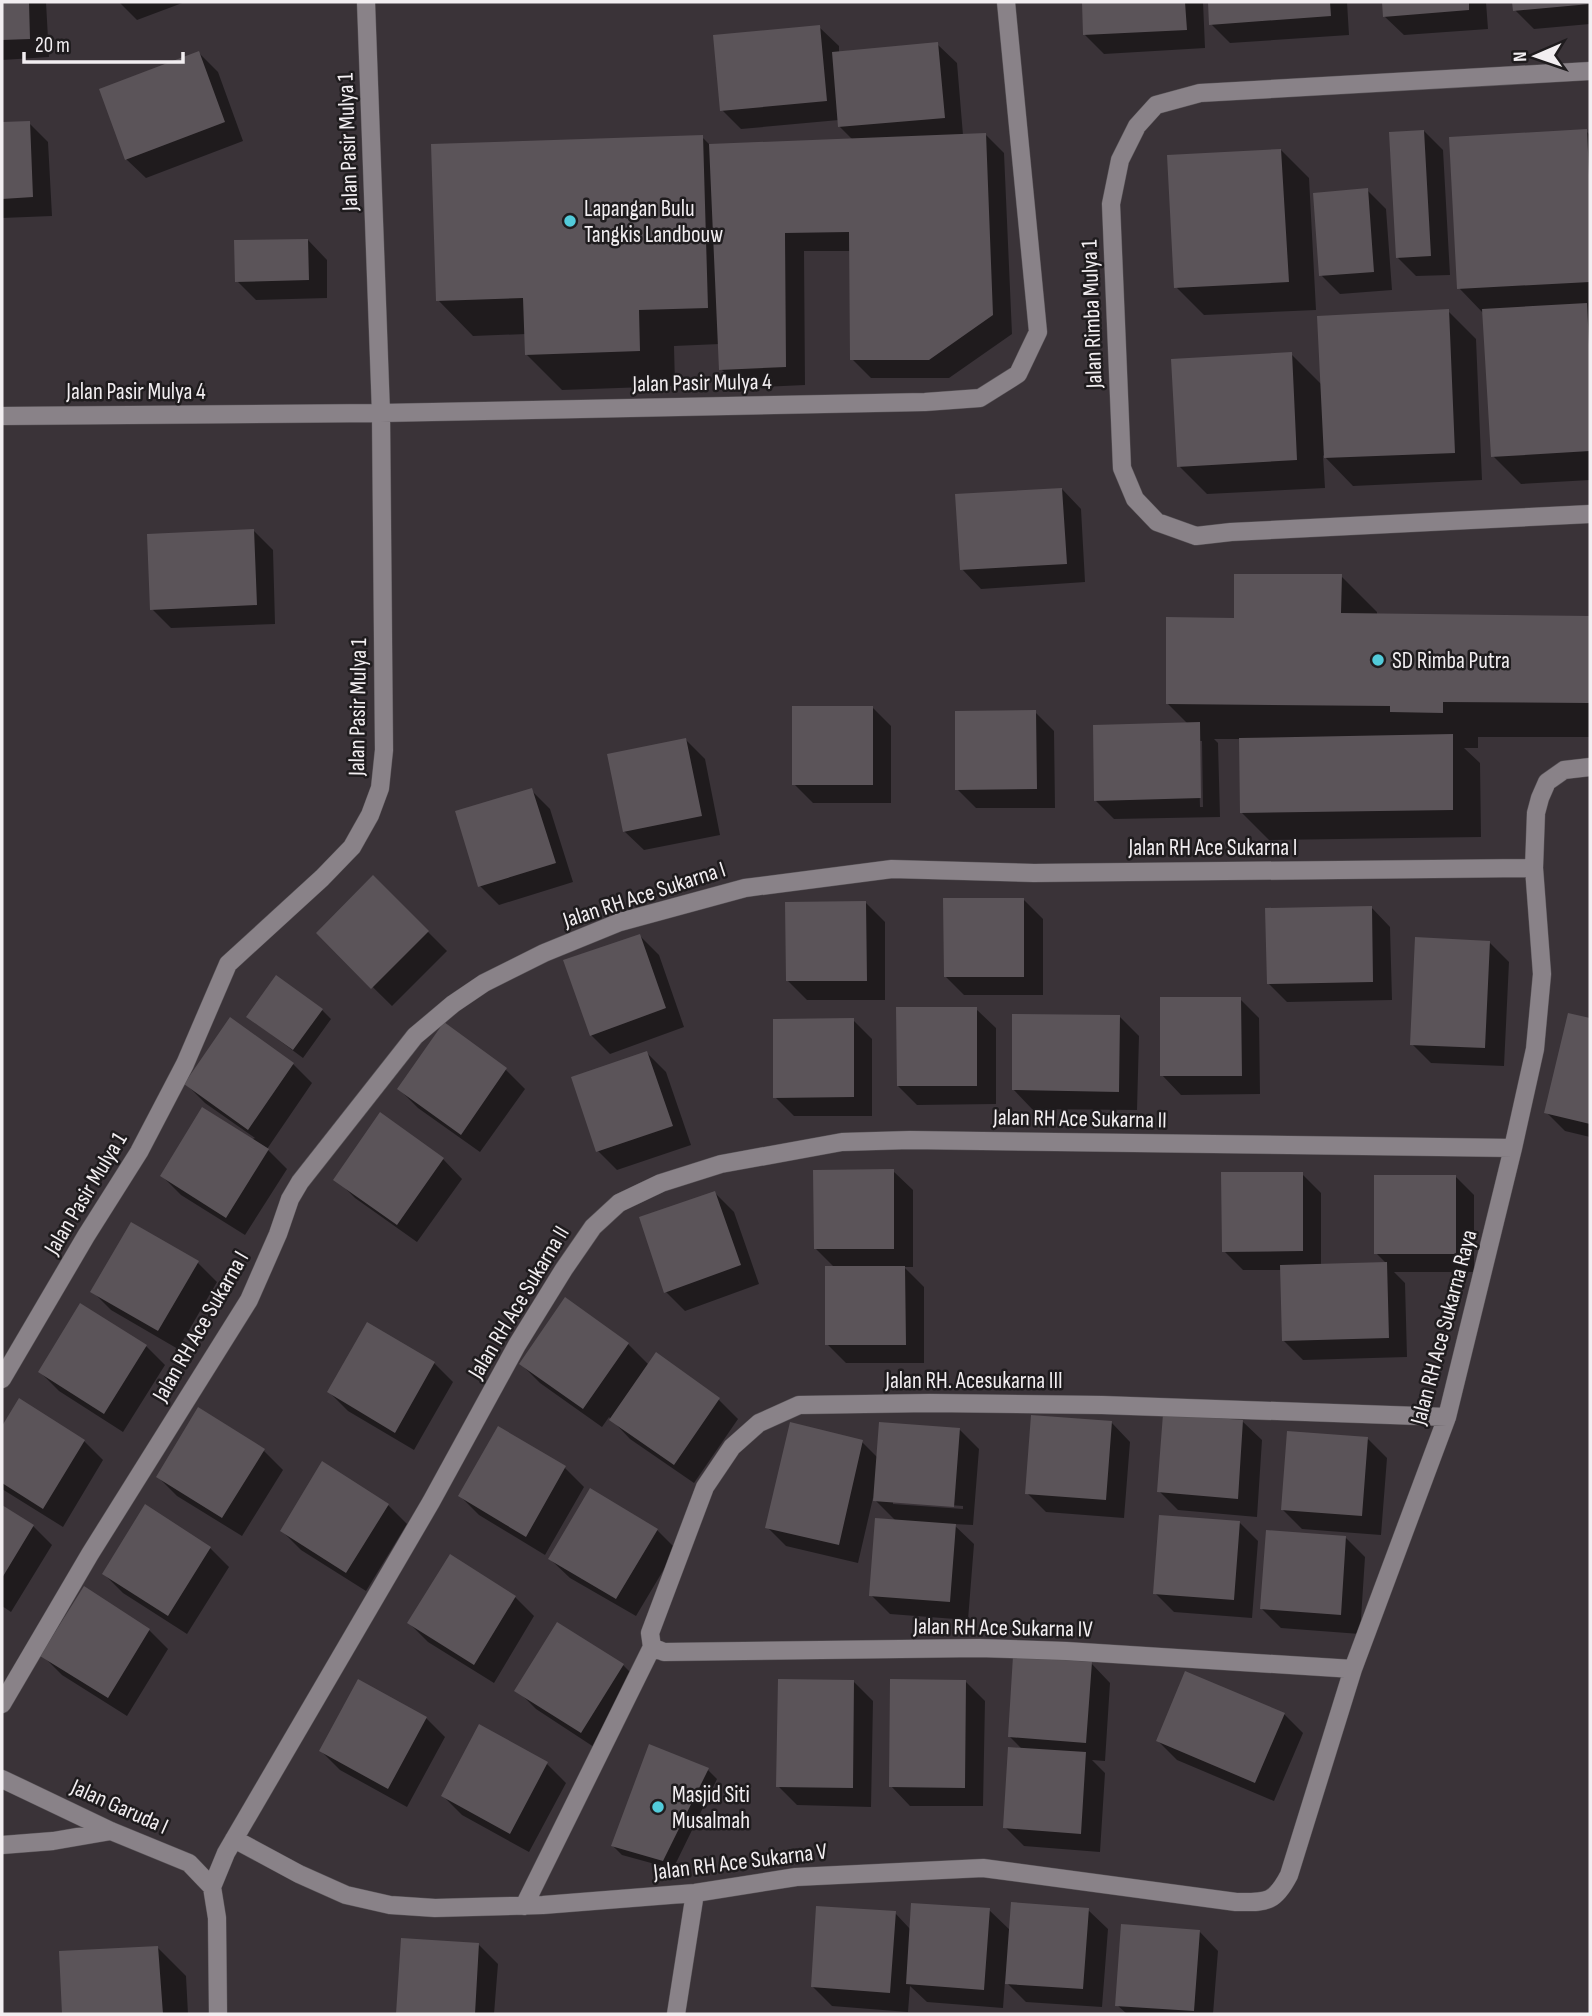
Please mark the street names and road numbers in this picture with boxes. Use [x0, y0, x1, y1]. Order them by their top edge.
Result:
street label: Jalan Pasir Mulya 1 [332, 73, 364, 212]
street label: Jalan Rimba Mulya 1 [1075, 239, 1109, 390]
street label: Jalan Pasir Mulya 4 [631, 368, 772, 398]
street label: Jalan Pasir Mulya 4 [65, 378, 206, 406]
street label: Jalan Pasir Mulya 1 [343, 638, 373, 777]
street label: Jalan RH Ace Sukarna I [1127, 834, 1298, 862]
street label: Jalan RH Ace Sukarna I [559, 856, 729, 935]
street label: Jalan RH Ace Sukarna II [992, 1103, 1167, 1135]
street label: Jalan Pasir Mulya 1 [38, 1127, 133, 1261]
street label: Jalan RH Ace Sukarna II [462, 1221, 576, 1385]
street label: Jalan RH Ace Sukarna Raya [1404, 1227, 1483, 1429]
street label: Jalan RH Ace Sukarna I [146, 1246, 255, 1408]
street label: Jalan RH. Acesukarna III [884, 1367, 1063, 1395]
street label: Jalan RH Ace Sukarna IV [912, 1612, 1094, 1644]
street label: Jalan Garuda I [66, 1773, 173, 1841]
street label: Jalan RH Ace Sukarna V [651, 1837, 829, 1887]

